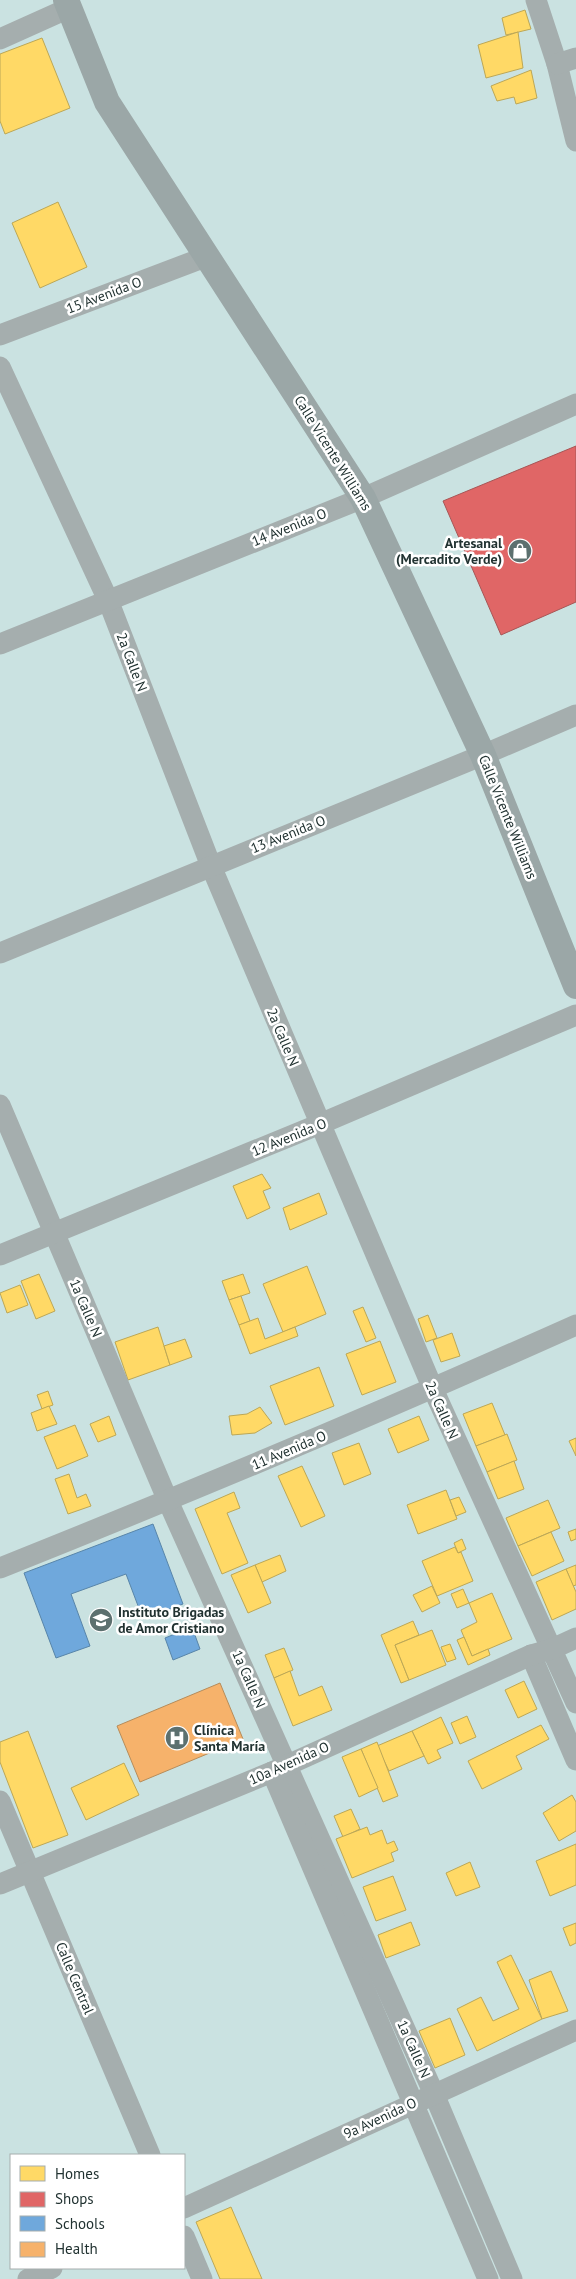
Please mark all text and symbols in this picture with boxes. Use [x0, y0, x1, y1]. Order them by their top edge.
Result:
street label: 15 Avenida O [64, 272, 144, 318]
street label: Calle Vicente Williams [290, 392, 376, 514]
street label: 14 Avenida O [249, 504, 329, 550]
place label: Artesanal (Mercadito Verde) [396, 534, 503, 568]
shop icon: Artesanal (Mercadito Verde) [507, 538, 533, 564]
street label: 2a Calle N [113, 630, 151, 694]
street label: Calle Vicente Williams [475, 752, 541, 882]
street label: 13 Avenida O [248, 811, 328, 857]
street label: 2a Calle N [263, 1005, 303, 1069]
street label: 12 Avenida O [249, 1114, 329, 1160]
street label: 1a Calle N [66, 1276, 106, 1340]
street label: 2a Calle N [421, 1378, 463, 1442]
street label: 11 Avenida O [249, 1426, 329, 1474]
place label: Instituto Brigadas de Amor Cristiano [118, 1603, 225, 1637]
school or university icon: Instituto Brigadas de Amor Cristiano [88, 1607, 114, 1633]
street label: 1a Calle N [228, 1647, 270, 1711]
place label: Clínica Santa María [194, 1721, 265, 1755]
hospital icon: Clínica Santa María [164, 1725, 190, 1751]
street label: 10a Avenida O [246, 1737, 332, 1789]
street label: Calle Central [52, 1939, 98, 2017]
street label: 1a Calle N [393, 2017, 435, 2081]
street label: 9a Avenida O [341, 2093, 419, 2143]
legend [10, 2154, 185, 2269]
text: Homes [55, 2164, 99, 2183]
text: Shops [55, 2189, 94, 2208]
text: Schools [55, 2214, 105, 2233]
text: Health [55, 2239, 98, 2258]

